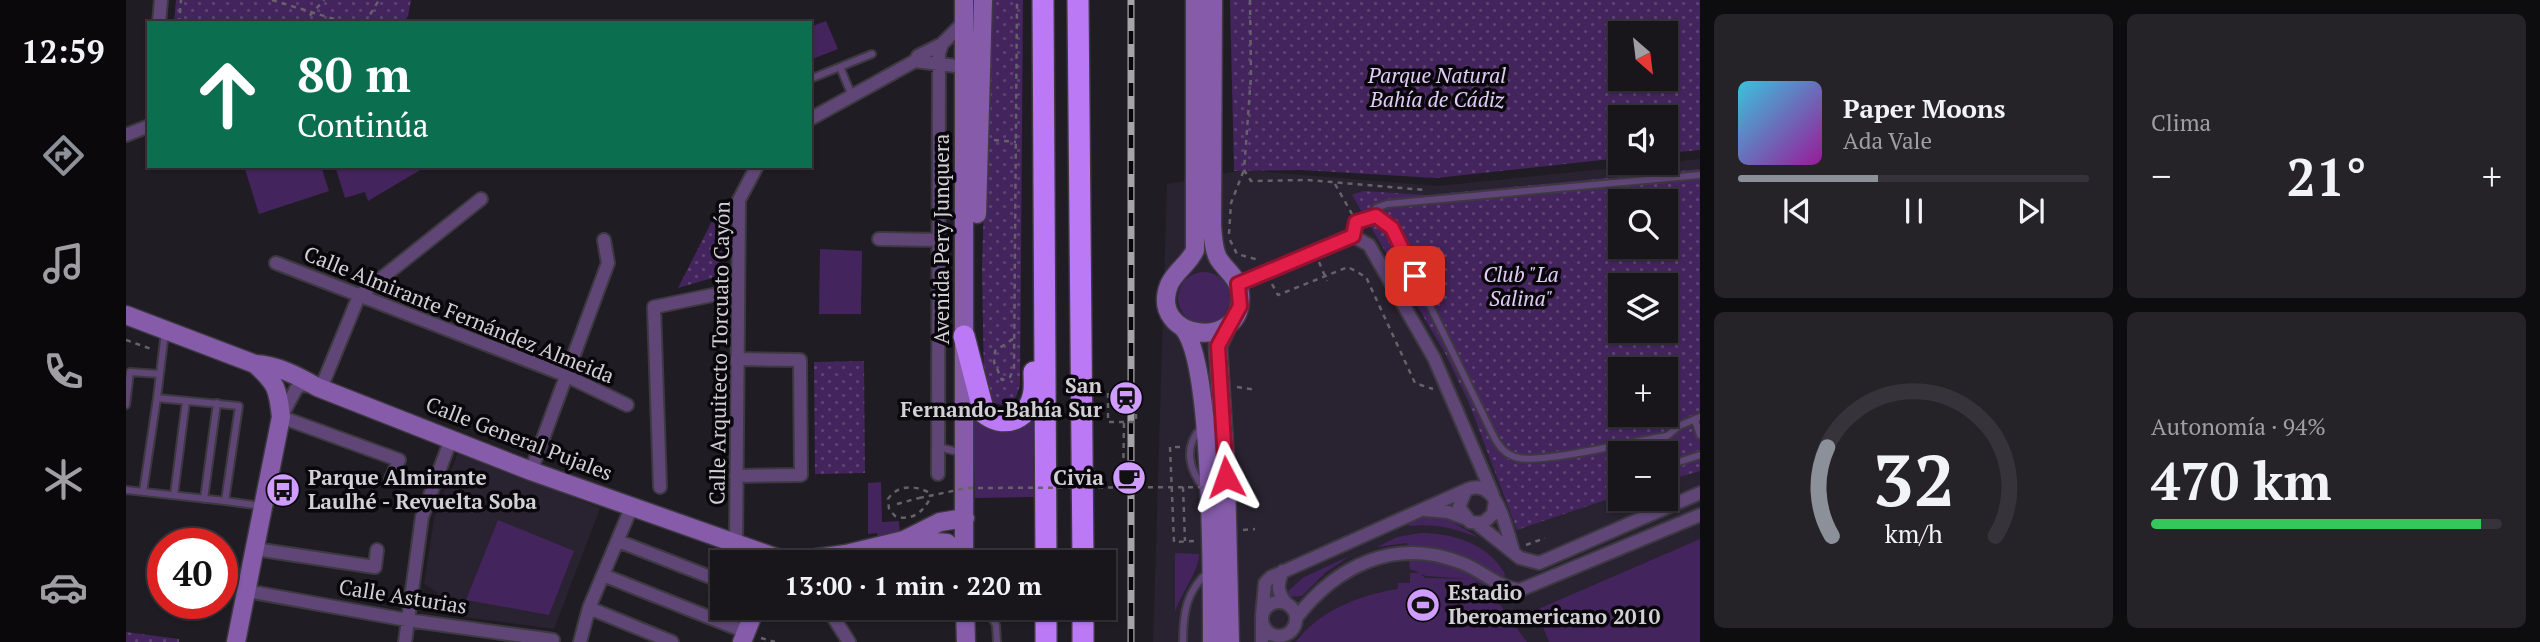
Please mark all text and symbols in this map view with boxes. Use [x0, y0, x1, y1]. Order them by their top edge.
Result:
north arrow [1608, 21, 1678, 91]
map controls [1608, 21, 1678, 511]
text: 12:59 [21, 30, 105, 72]
text: 80 m [297, 41, 411, 106]
icon: ahead [182, 49, 273, 140]
park label: Parque Natural Bahía de Cádiz [1367, 61, 1506, 113]
text: Paper Moons [1843, 91, 2006, 125]
text: Continúa [297, 104, 429, 146]
button: sound [1608, 105, 1678, 175]
text: Clima [2151, 107, 2211, 138]
text: Ada Vale [1843, 125, 1932, 156]
icon: directions [39, 131, 88, 180]
street label: Avenida Pery Junquera [927, 133, 955, 344]
text: 21° [2286, 142, 2367, 211]
text: − [2151, 151, 2171, 201]
text: + [2482, 151, 2502, 201]
button: search [1608, 189, 1678, 259]
icon: previous [1778, 192, 1816, 230]
icon: pause [1895, 192, 1933, 230]
icon: next [2012, 192, 2050, 230]
street label: Calle Arquitecto Torcuato Cayón [702, 200, 736, 505]
icon: music [39, 239, 88, 288]
street label: Calle Almirante Fernández Almeida [300, 239, 619, 389]
pin [1385, 246, 1445, 306]
icon: arrive [1396, 257, 1434, 295]
park label: Club "La Salina" [1483, 260, 1559, 312]
button: layers [1608, 273, 1678, 343]
icon: phone [39, 347, 88, 396]
button: + [1608, 357, 1678, 427]
place label: San Fernando-Bahía Sur [900, 371, 1102, 423]
station icon: San Fernando-Bahía Sur [1107, 379, 1145, 417]
street label: Calle General Pujales [422, 390, 617, 487]
text: Autonomía · 94% [2151, 411, 2326, 442]
text: 32 [1872, 430, 1955, 527]
position arrow [1189, 440, 1263, 514]
button: − [1608, 441, 1678, 511]
text: 470 km [2151, 446, 2332, 515]
icon: climate [39, 455, 88, 504]
cafe icon: Civia [1110, 459, 1148, 497]
place label: Parque Almirante Laulhé - Revuelta Soba [308, 463, 537, 515]
place label: Civia [1053, 463, 1104, 491]
bus stop icon: Parque Almirante Laulhé - Revuelta Soba [264, 471, 302, 509]
text: km/h [1885, 517, 1943, 550]
speed limit sign: 40 [147, 528, 238, 619]
icon: car [39, 563, 88, 612]
text: 13:00 · 1 min · 220 m [784, 568, 1042, 602]
street label: Calle Asturias [337, 572, 469, 620]
place label: Estadio Iberoamericano 2010 [1448, 578, 1660, 630]
sports icon: Estadio Iberoamericano 2010 [1404, 586, 1442, 624]

